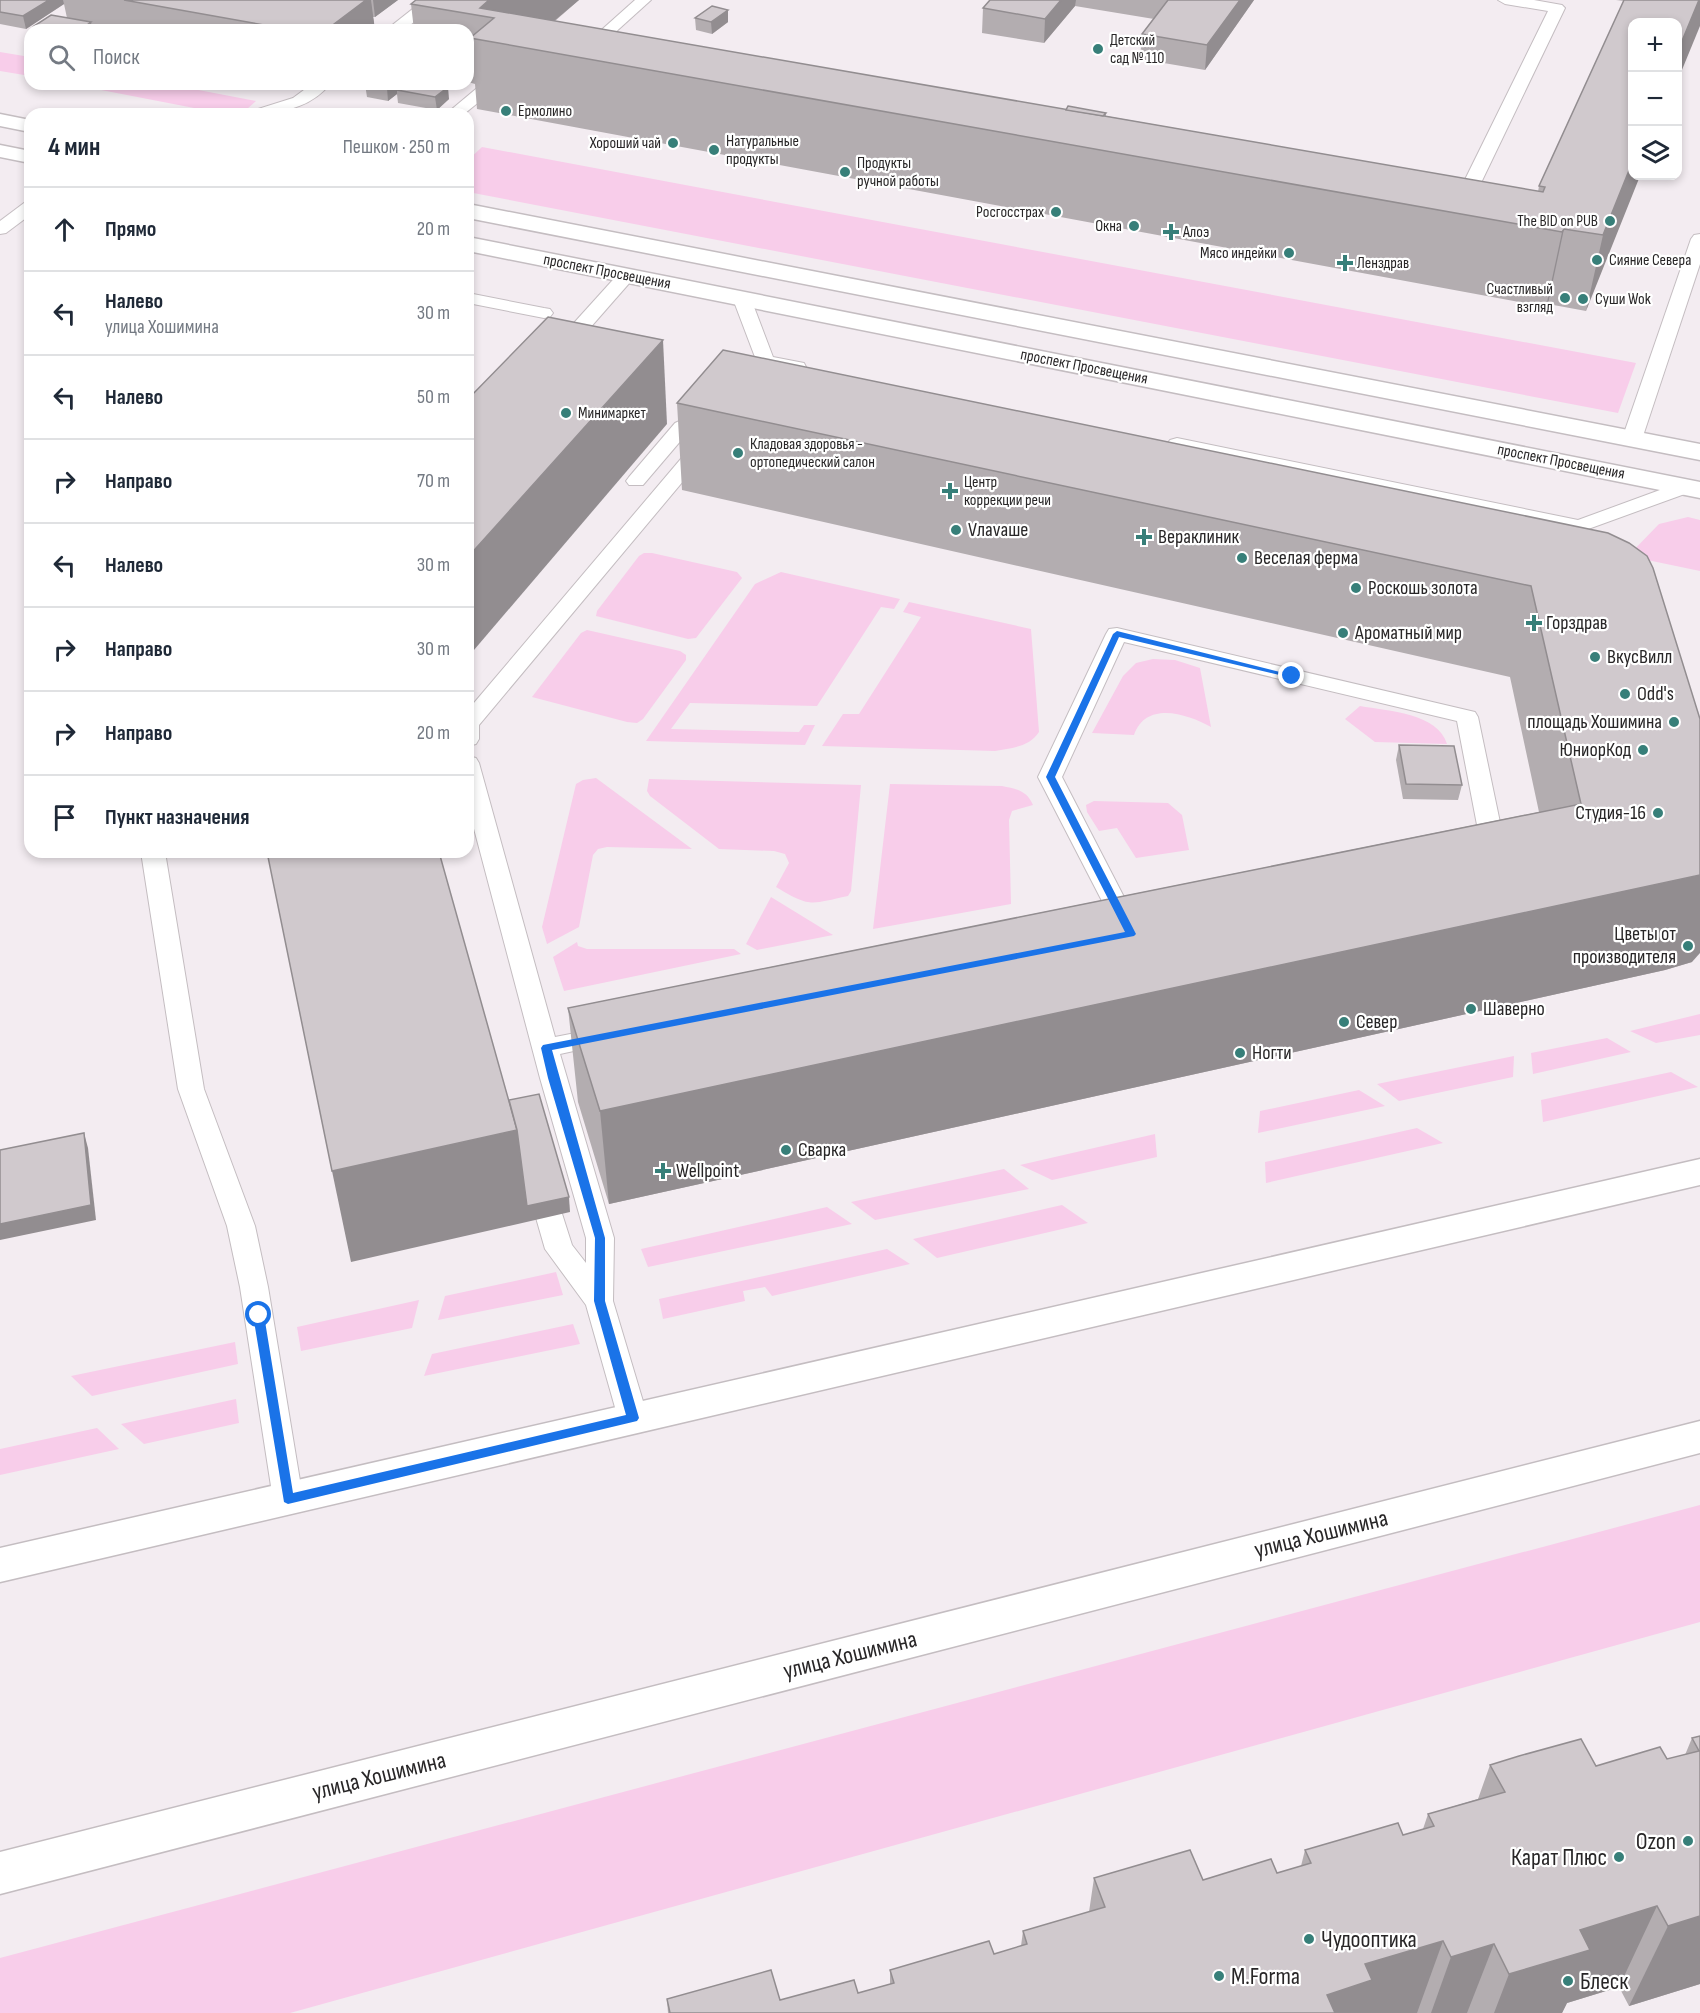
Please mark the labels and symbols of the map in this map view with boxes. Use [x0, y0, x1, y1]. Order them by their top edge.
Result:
place label: Детский сад № 110 [1110, 31, 1164, 68]
marker: Детский сад № 110 [1091, 42, 1105, 56]
place label: Ермолино [518, 102, 572, 121]
marker: Ермолино [499, 104, 513, 118]
place label: Натуральные продукты [726, 132, 799, 169]
place label: Хороший чай [589, 134, 661, 153]
marker: Хороший чай [666, 136, 680, 150]
marker: Натуральные продукты [707, 143, 721, 157]
place label: Продукты ручной работы [857, 154, 939, 191]
marker: Продукты ручной работы [838, 165, 852, 179]
place label: Росгосстрах [976, 203, 1044, 222]
marker: Росгосстрах [1049, 205, 1063, 219]
place label: The BID on PUB [1517, 212, 1598, 231]
marker: The BID on PUB [1603, 214, 1617, 228]
place label: Окна [1095, 217, 1122, 236]
marker: Окна [1127, 219, 1141, 233]
place label: Алоэ [1182, 223, 1209, 242]
marker: Алоэ [1164, 225, 1178, 239]
place label: Мясо индейки [1200, 244, 1277, 263]
marker: Мясо индейки [1282, 246, 1296, 260]
street label: проспект Просвещения [542, 250, 672, 294]
place label: Сияние Севера [1609, 251, 1691, 270]
marker: Сияние Севера [1590, 253, 1604, 267]
place label: Ленздрав [1357, 254, 1409, 273]
marker: Ленздрав [1338, 256, 1352, 270]
place label: Счастливый взгляд [1487, 280, 1553, 317]
place label: Суши Wok [1595, 290, 1651, 309]
marker: Счастливый взгляд [1558, 291, 1572, 305]
marker: Суши Wok [1576, 292, 1590, 306]
street label: проспект Просвещения [1019, 345, 1149, 389]
place label: Минимаркет [578, 404, 646, 423]
marker: Минимаркет [559, 406, 573, 420]
place label: Кладовая здоровья - ортопедический салон [750, 435, 875, 472]
street label: проспект Просвещения [1496, 440, 1626, 484]
marker: Кладовая здоровья - ортопедический салон [731, 446, 745, 460]
place label: Центр коррекции речи [964, 473, 1051, 510]
marker: Центр коррекции речи [941, 482, 959, 500]
place label: Vлаvаше [968, 518, 1028, 542]
marker: Vлаvаше [949, 523, 963, 537]
place label: Вераклиник [1158, 525, 1240, 549]
marker: Вераклиник [1135, 528, 1153, 546]
place label: Веселая ферма [1254, 546, 1358, 570]
marker: Веселая ферма [1235, 551, 1249, 565]
place label: Роскошь золота [1368, 576, 1478, 600]
marker: Роскошь золота [1349, 581, 1363, 595]
place label: Горздрав [1546, 611, 1607, 635]
marker: Горздрав [1527, 616, 1541, 630]
place label: Ароматный мир [1354, 621, 1462, 645]
marker: Ароматный мир [1336, 626, 1350, 640]
place label: ВкусВилл [1607, 645, 1672, 669]
marker: ВкусВилл [1588, 650, 1602, 664]
route end [1278, 662, 1304, 688]
place label: Odd's [1637, 682, 1674, 706]
marker: Odd's [1618, 687, 1632, 701]
place label: площадь Хошимина [1527, 710, 1662, 734]
marker: площадь Хошимина [1667, 715, 1681, 729]
place label: ЮниорКод [1559, 738, 1632, 762]
marker: ЮниорКод [1636, 743, 1650, 757]
place label: Студия-16 [1575, 801, 1646, 825]
marker: Студия-16 [1651, 806, 1665, 820]
place label: Цветы от производителя [1573, 922, 1676, 969]
marker: Цветы от производителя [1681, 939, 1695, 953]
place label: Шаверно [1483, 997, 1545, 1021]
marker: Шаверно [1464, 1002, 1478, 1016]
place label: Север [1356, 1010, 1397, 1034]
marker: Север [1337, 1015, 1351, 1029]
place label: Ногти [1252, 1041, 1292, 1065]
marker: Ногти [1233, 1046, 1247, 1060]
place label: Сварка [798, 1138, 846, 1162]
marker: Сварка [779, 1143, 793, 1157]
place label: Wellpoint [676, 1159, 739, 1183]
marker: Wellpoint [654, 1162, 672, 1180]
route start [245, 1301, 271, 1327]
street label: улица Хошимина [1251, 1503, 1391, 1565]
street label: улица Хошимина [780, 1624, 920, 1686]
street label: улица Хошимина [309, 1745, 449, 1807]
place label: Ozon [1636, 1827, 1676, 1856]
marker: Ozon [1681, 1834, 1695, 1848]
place label: Карат Плюс [1511, 1843, 1607, 1872]
marker: Карат Плюс [1612, 1850, 1626, 1864]
place label: Чудооптика [1321, 1925, 1417, 1954]
marker: Чудооптика [1302, 1932, 1316, 1946]
place label: M.Forma [1231, 1962, 1300, 1991]
place label: Блеск [1580, 1967, 1629, 1996]
marker: M.Forma [1212, 1969, 1226, 1983]
marker: Блеск [1561, 1974, 1575, 1988]

